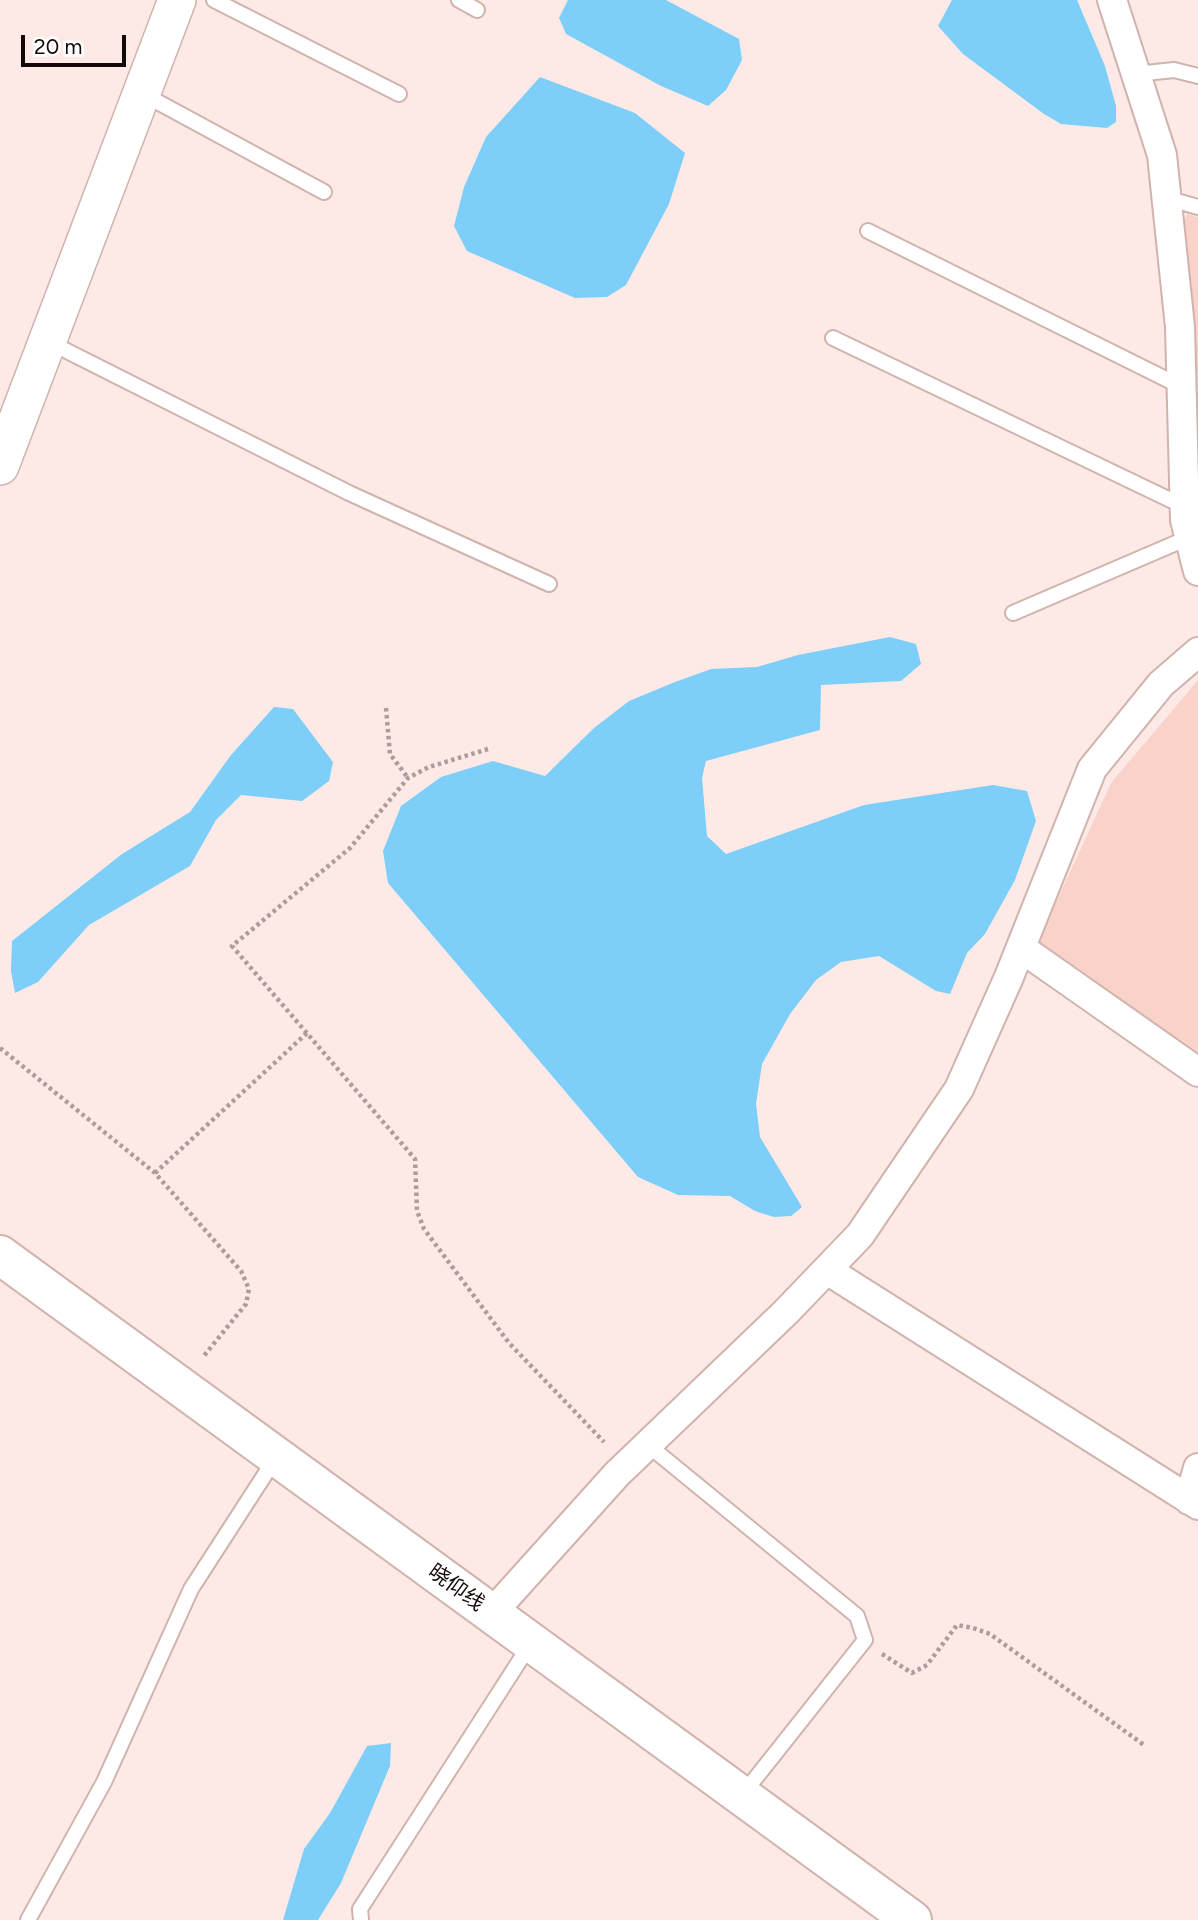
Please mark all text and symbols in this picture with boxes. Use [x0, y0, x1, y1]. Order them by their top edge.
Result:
scale bar [24, 21, 130, 65]
text: 20 m [34, 34, 82, 59]
street label: 晓仰线 [423, 1559, 489, 1617]

